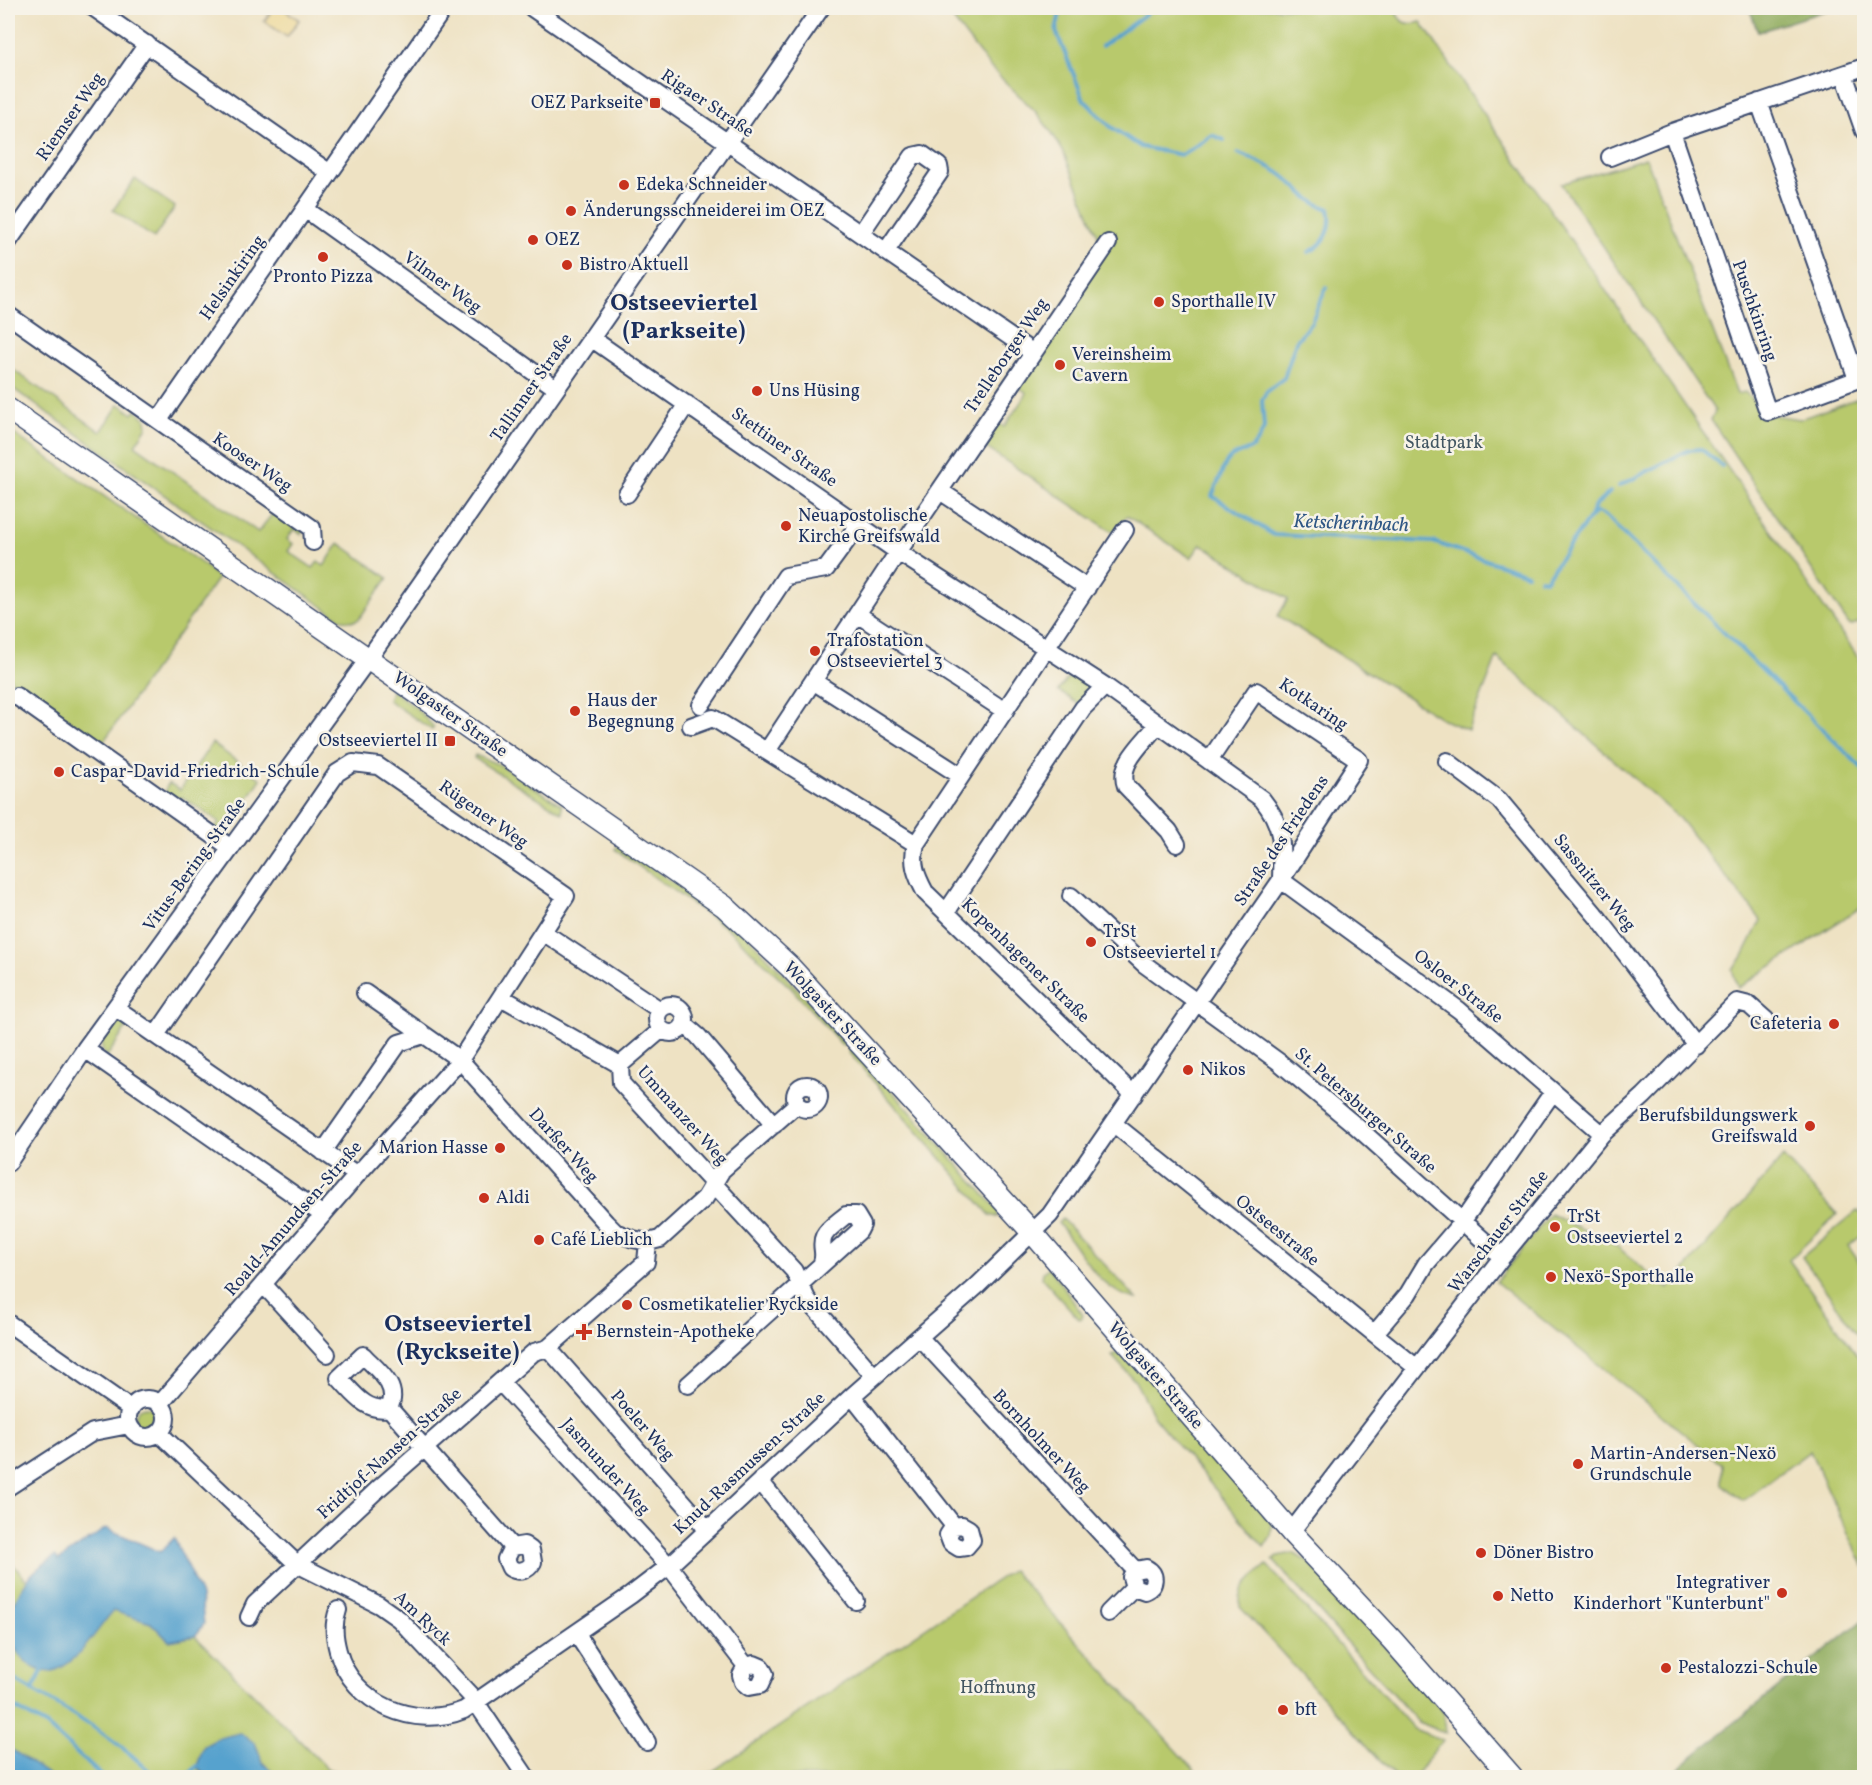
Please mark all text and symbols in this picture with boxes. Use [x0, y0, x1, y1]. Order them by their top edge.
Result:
street label: Rigaer Straße [655, 64, 759, 144]
street label: Riemser Weg [31, 67, 111, 167]
place label: OEZ Parkseite [531, 91, 643, 116]
marker: OEZ Parkseite [648, 96, 662, 110]
place label: Edeka Schneider [636, 173, 768, 198]
marker: Edeka Schneider [617, 178, 631, 192]
place label: Änderungsschneiderei im OEZ [583, 199, 825, 224]
marker: Änderungsschneiderei im OEZ [564, 204, 578, 218]
place label: OEZ [545, 228, 580, 253]
street label: Helsinkiring [194, 230, 272, 326]
marker: OEZ [526, 233, 540, 247]
street label: Vilmer Weg [398, 246, 486, 320]
marker: Pronto Pizza [316, 250, 330, 264]
place label: Bistro Aktuell [579, 253, 689, 278]
street label: Puschkinring [1725, 257, 1783, 365]
marker: Bistro Aktuell [560, 258, 574, 272]
place label: Pronto Pizza [273, 265, 373, 290]
district label: Ostseeviertel (Parkseite) [610, 287, 758, 349]
place label: Sporthalle IV [1171, 290, 1276, 315]
street label: Trelleborger Weg [959, 293, 1055, 419]
marker: Sporthalle IV [1152, 295, 1166, 309]
street label: Tallinner Straße [485, 328, 579, 448]
place label: Vereinsheim Cavern [1072, 343, 1172, 389]
marker: Vereinsheim Cavern [1053, 358, 1067, 372]
place label: Uns Hüsing [769, 379, 860, 404]
marker: Uns Hüsing [750, 384, 764, 398]
street label: Stettiner Straße [726, 402, 842, 494]
street label: Kooser Weg [207, 427, 297, 499]
park label: Stadtpark [1405, 431, 1483, 456]
place label: Neuapostolische Kirche Greifswald [798, 504, 940, 550]
water label: Ketscherinbach [1293, 508, 1409, 540]
marker: Neuapostolische Kirche Greifswald [779, 519, 793, 533]
place label: Trafostation Ostseeviertel 3 [827, 629, 943, 675]
marker: Trafostation Ostseeviertel 3 [808, 644, 822, 658]
street label: Wolgaster Straße [387, 666, 513, 764]
street label: Kotkaring [1273, 673, 1353, 737]
place label: Haus der Begegnung [587, 689, 675, 735]
marker: Haus der Begegnung [568, 704, 582, 718]
place label: Ostseeviertel II [319, 729, 438, 754]
marker: Ostseeviertel II [443, 734, 457, 748]
place label: Caspar-David-Friedrich-Schule [71, 760, 319, 785]
marker: Caspar-David-Friedrich-Schule [52, 765, 66, 779]
street label: Straße des Friedens [1229, 770, 1335, 912]
street label: Rügener Weg [433, 775, 533, 855]
street label: Vitus-Bering-Straße [138, 793, 252, 937]
street label: Sassnitzer Weg [1547, 829, 1641, 937]
street label: Kopenhagener Straße [955, 893, 1095, 1029]
place label: TrSt Ostseeviertel 1 [1103, 920, 1216, 966]
marker: TrSt Ostseeviertel 1 [1084, 935, 1098, 949]
street label: Osloer Straße [1408, 944, 1508, 1030]
street label: Wolgaster Straße [777, 956, 887, 1072]
place label: Cafeteria [1750, 1012, 1822, 1037]
marker: Cafeteria [1827, 1017, 1841, 1031]
street label: St. Petersburger Straße [1288, 1042, 1442, 1180]
place label: Nikos [1200, 1058, 1246, 1083]
street label: Ummanzer Weg [630, 1061, 734, 1171]
marker: Nikos [1181, 1063, 1195, 1077]
street label: Darßer Weg [522, 1103, 604, 1189]
place label: Berufsbildungswerk Greifswald [1639, 1104, 1798, 1150]
marker: Berufsbildungswerk Greifswald [1803, 1119, 1817, 1133]
street label: Roald-Amundsen-Straße [219, 1136, 369, 1302]
place label: Marion Hasse [379, 1136, 488, 1161]
marker: Marion Hasse [493, 1141, 507, 1155]
street label: Warschauer Straße [1443, 1165, 1555, 1299]
place label: Aldi [496, 1186, 530, 1211]
street label: Ostseestraße [1230, 1189, 1324, 1273]
marker: Aldi [477, 1191, 491, 1205]
place label: TrSt Ostseeviertel 2 [1567, 1205, 1683, 1251]
marker: TrSt Ostseeviertel 2 [1548, 1220, 1562, 1234]
place label: Café Lieblich [551, 1228, 653, 1253]
marker: Café Lieblich [532, 1233, 546, 1247]
place label: Nexö-Sporthalle [1563, 1265, 1694, 1290]
marker: Nexö-Sporthalle [1544, 1270, 1558, 1284]
place label: Cosmetikatelier Ryckside [639, 1293, 838, 1318]
marker: Cosmetikatelier Ryckside [620, 1298, 634, 1312]
district label: Ostseeviertel (Ryckseite) [384, 1308, 532, 1370]
street label: Wolgaster Straße [1101, 1317, 1209, 1435]
place label: Bernstein-Apotheke [596, 1320, 755, 1345]
marker: Bernstein-Apotheke [577, 1325, 591, 1339]
street label: Fridtjof-Nansen-Straße [312, 1382, 468, 1526]
street label: Bornholmer Weg [986, 1384, 1096, 1500]
street label: Poeler Weg [604, 1385, 680, 1467]
street label: Knud-Rasmussen-Straße [668, 1387, 832, 1541]
street label: Jasmunder Weg [555, 1413, 655, 1521]
place label: Martin-Andersen-Nexö Grundschule [1590, 1442, 1776, 1488]
marker: Martin-Andersen-Nexö Grundschule [1571, 1457, 1585, 1471]
place label: Döner Bistro [1493, 1541, 1594, 1566]
marker: Döner Bistro [1474, 1546, 1488, 1560]
place label: Integrativer Kinderhort "Kunterbunt" [1573, 1571, 1770, 1617]
place label: Netto [1510, 1584, 1554, 1609]
street label: Am Ryck [388, 1586, 457, 1652]
marker: Integrativer Kinderhort "Kunterbunt" [1775, 1586, 1789, 1600]
marker: Netto [1491, 1589, 1505, 1603]
place label: Pestalozzi-Schule [1678, 1656, 1818, 1681]
marker: Pestalozzi-Schule [1659, 1661, 1673, 1675]
park label: Hoffnung [960, 1676, 1036, 1701]
place label: bft [1295, 1698, 1317, 1723]
marker: bft [1276, 1703, 1290, 1717]

